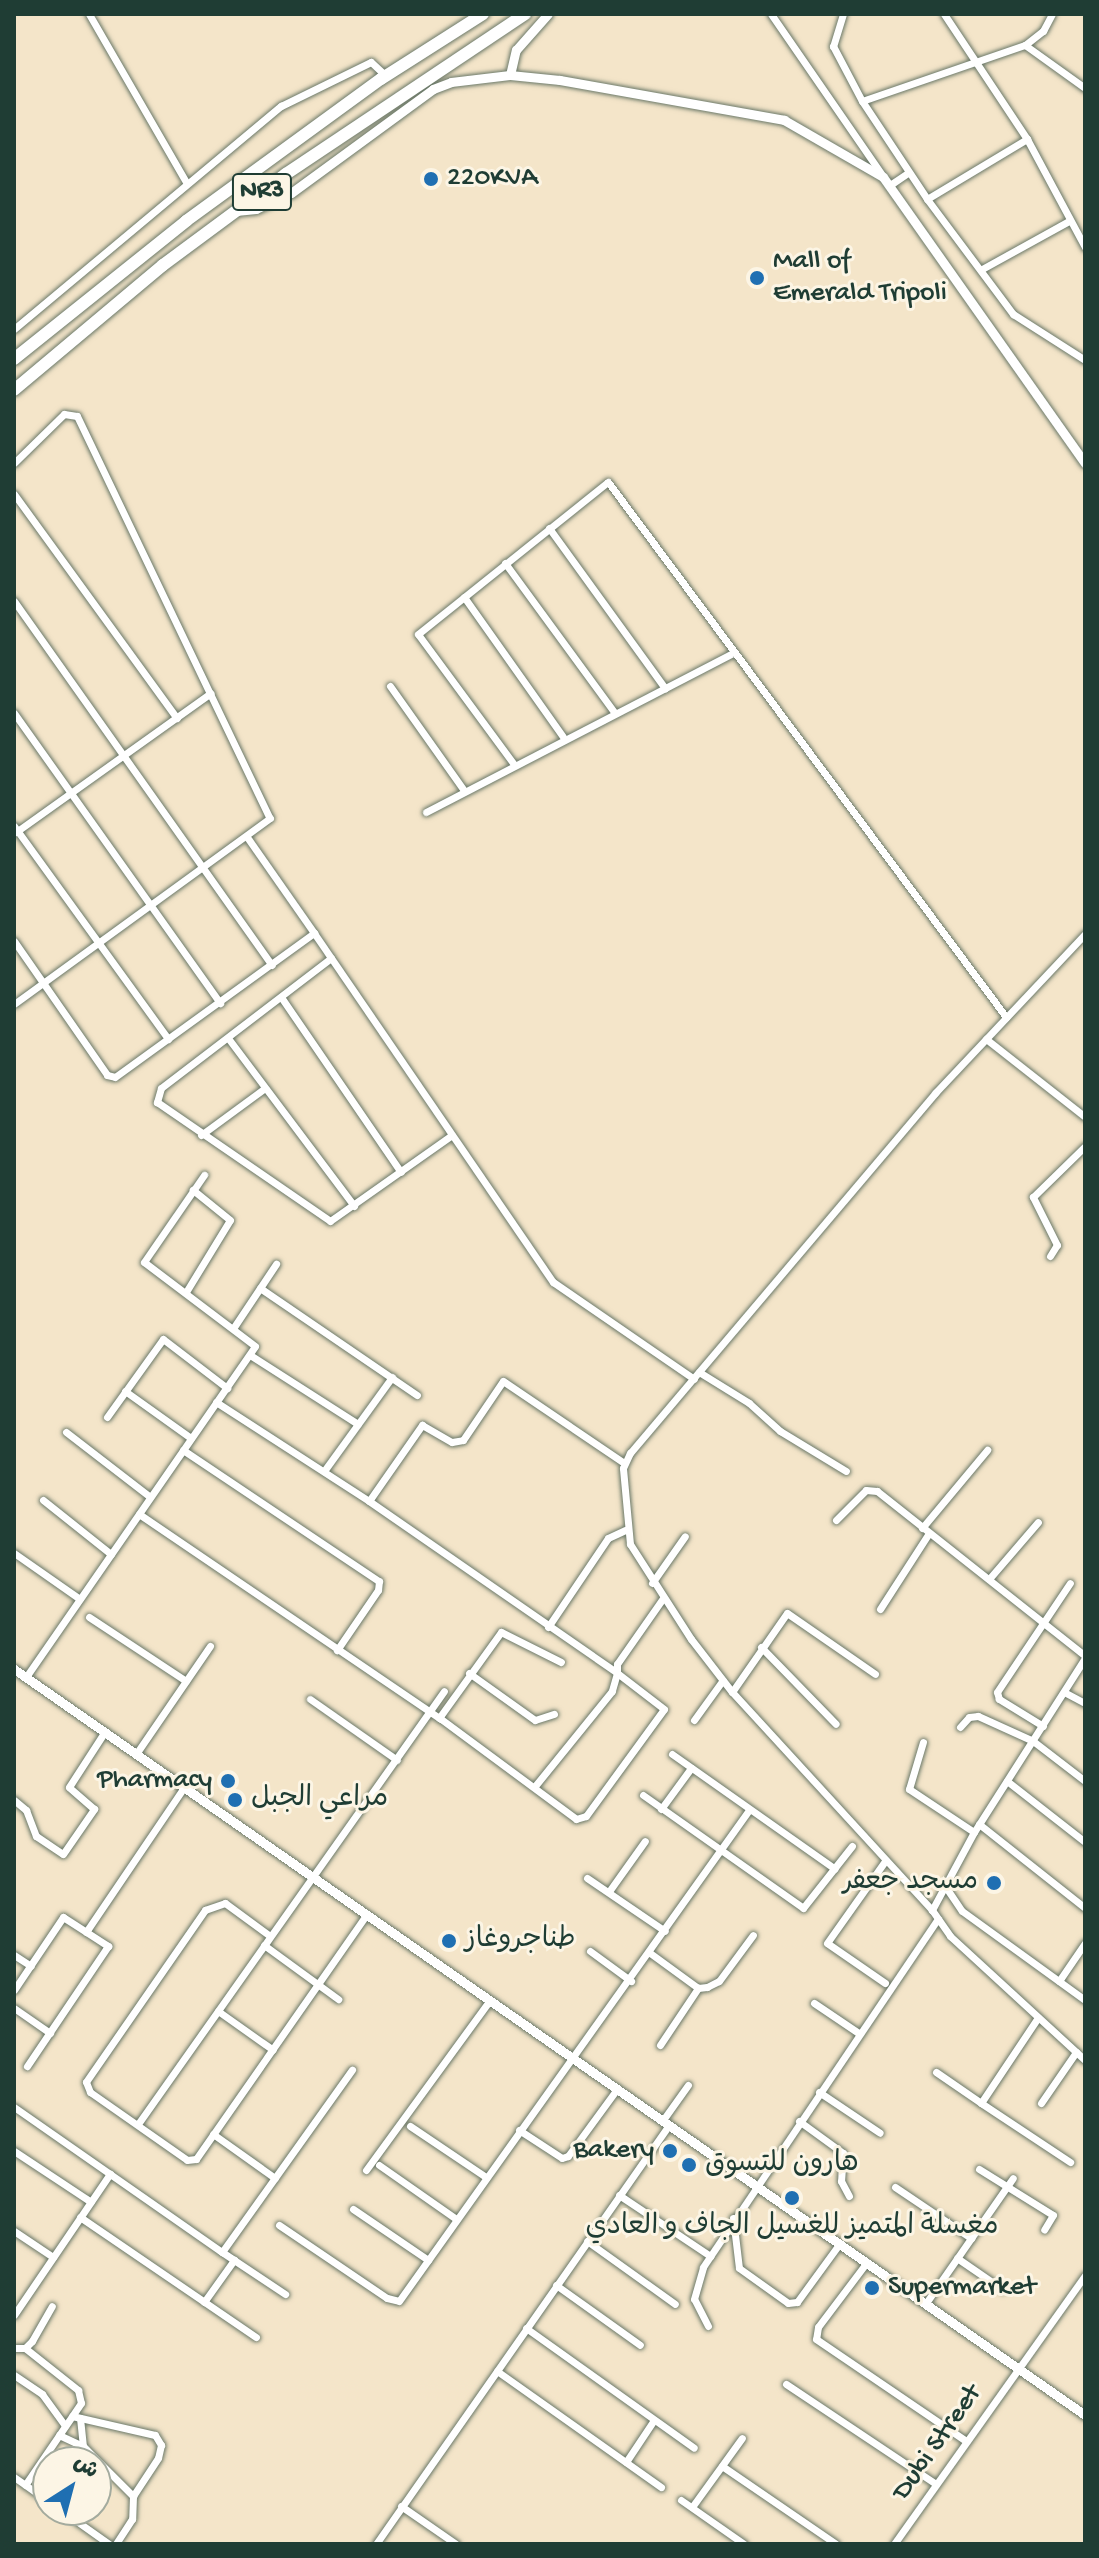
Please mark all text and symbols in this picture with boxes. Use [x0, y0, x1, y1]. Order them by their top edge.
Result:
place label: 220KVA [447, 162, 538, 196]
road number: NR3 [230, 170, 294, 214]
marker: 220KVA [422, 170, 440, 188]
place label: Mall of Emerald Tripoli [773, 245, 947, 311]
marker: Mall of Emerald Tripoli [748, 269, 766, 287]
place label: Pharmacy [97, 1764, 212, 1798]
marker: Pharmacy [219, 1772, 237, 1790]
place label: مراعي الجبل [251, 1783, 388, 1817]
marker: مراعي الجبل [226, 1791, 244, 1809]
place label: مسجد جعفر [843, 1866, 978, 1900]
marker: مسجد جعفر [985, 1874, 1003, 1892]
place label: طناجروغاز [465, 1924, 576, 1958]
marker: طناجروغاز [440, 1932, 458, 1950]
place label: Bakery [574, 2134, 654, 2168]
marker: Bakery [661, 2142, 679, 2160]
place label: هارون للتسوق [705, 2148, 859, 2182]
marker: هارون للتسوق [680, 2156, 698, 2174]
marker: مغسلة المتميز للغسيل الجاف و العادي [783, 2189, 801, 2207]
place label: مغسلة المتميز للغسيل الجاف و العادي [585, 2211, 999, 2245]
place label: Supermarket [888, 2271, 1036, 2305]
marker: Supermarket [863, 2279, 881, 2297]
street label: Dubi Street [886, 2379, 990, 2507]
north arrow [32, 2446, 112, 2526]
text: ش [67, 2451, 102, 2486]

